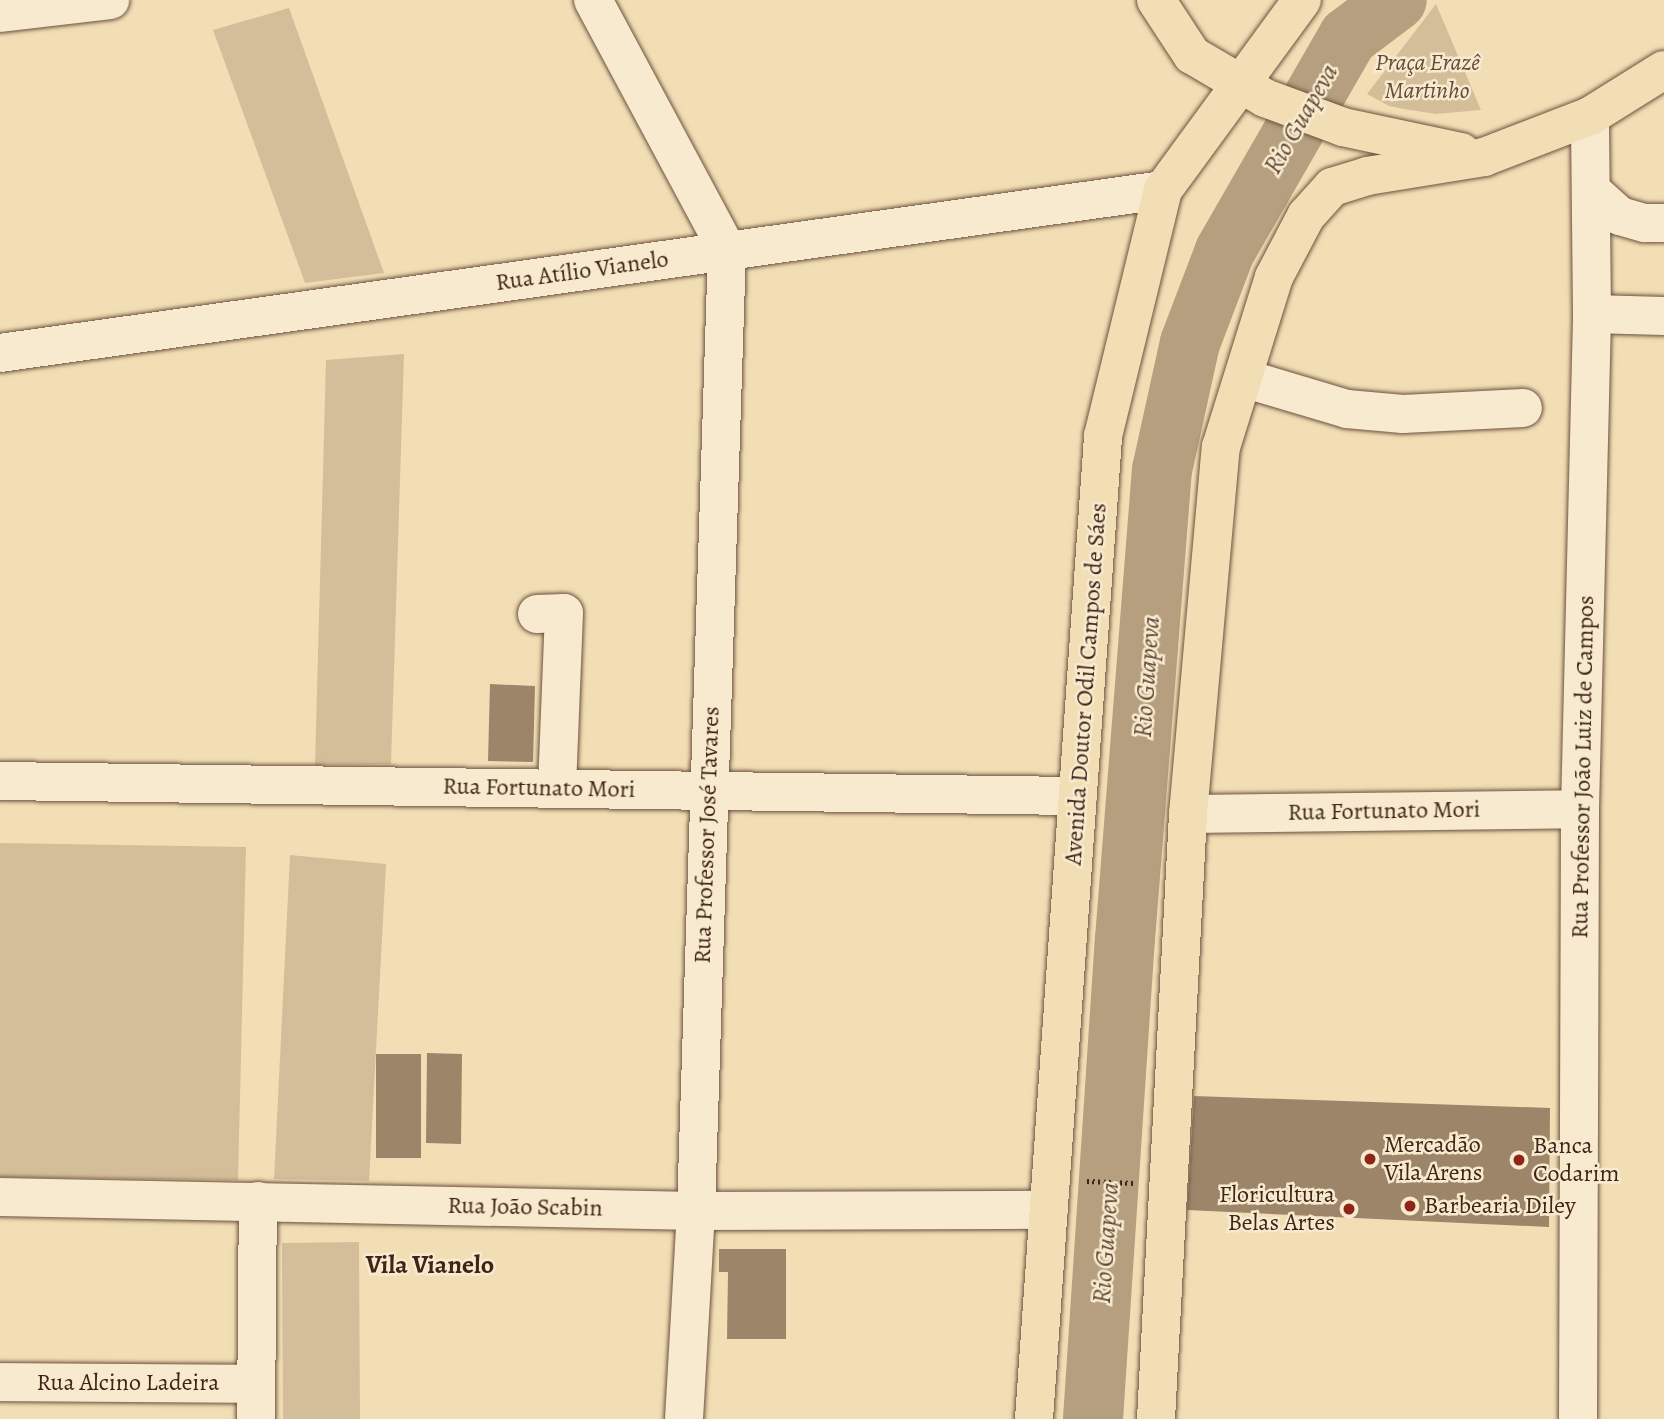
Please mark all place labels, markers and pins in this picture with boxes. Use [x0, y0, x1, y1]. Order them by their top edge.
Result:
place label: Mercadão Vila Arens [1384, 1131, 1482, 1187]
place label: Banca Codarim [1533, 1132, 1619, 1188]
marker: Mercadão Vila Arens [1362, 1151, 1378, 1167]
marker: Banca Codarim [1511, 1152, 1527, 1168]
place label: Floricultura Belas Artes [1219, 1181, 1335, 1237]
place label: Barbearia Diley [1424, 1192, 1576, 1220]
marker: Barbearia Diley [1402, 1198, 1418, 1214]
marker: Floricultura Belas Artes [1341, 1201, 1357, 1217]

